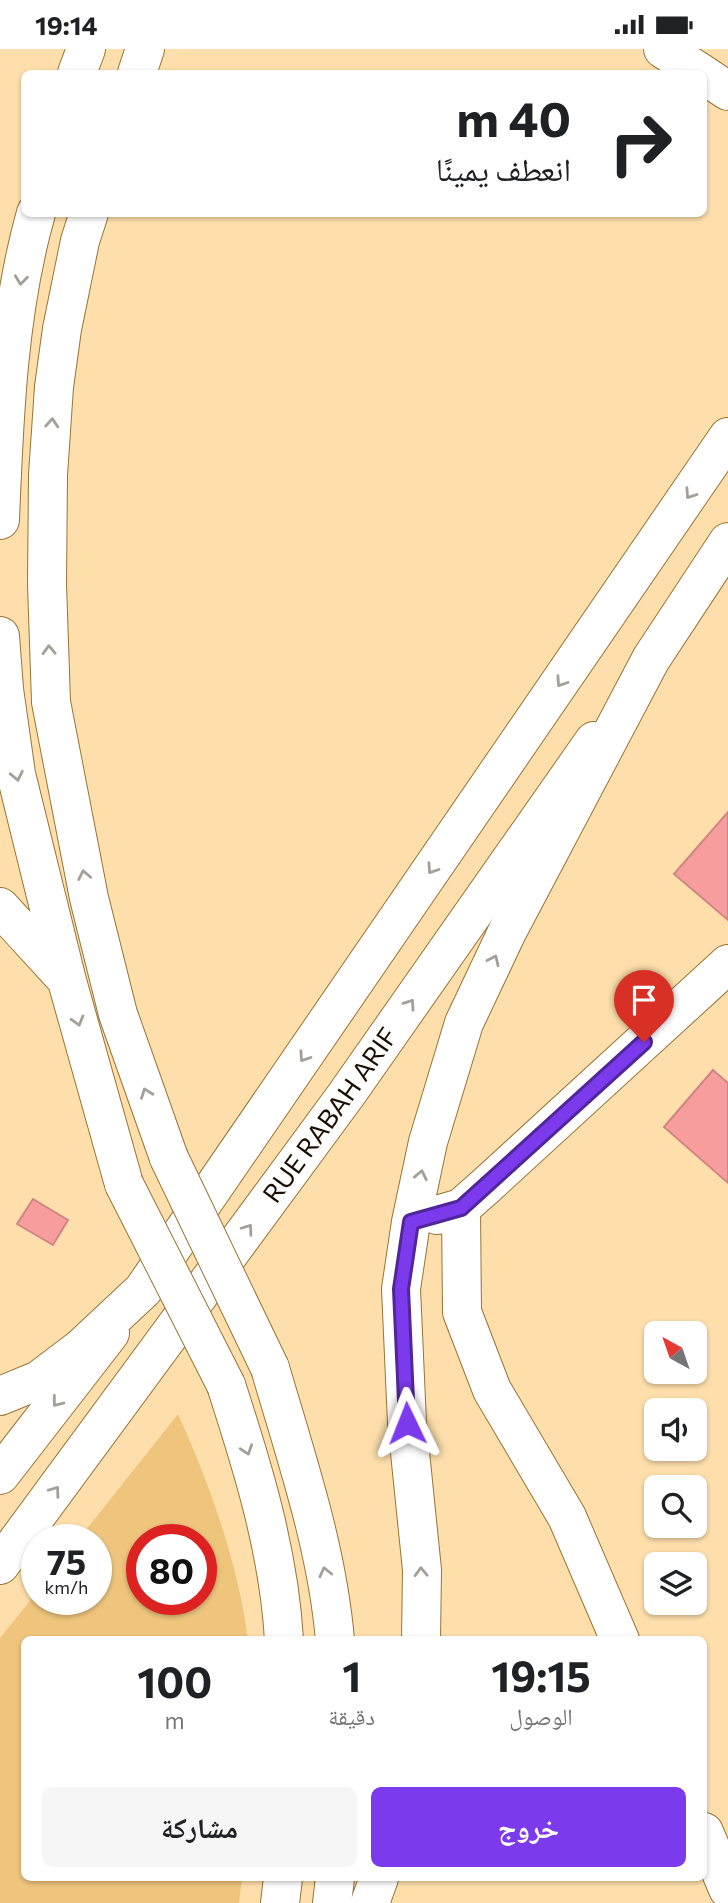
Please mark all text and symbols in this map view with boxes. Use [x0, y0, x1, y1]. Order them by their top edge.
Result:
text: 19:14 [35, 9, 97, 40]
text: 40 m [456, 87, 571, 147]
icon: right [595, 98, 686, 189]
text: انعطف يمينًا [436, 148, 571, 188]
one-way arrow [13, 274, 28, 286]
one-way arrow [44, 417, 59, 428]
one-way arrow [686, 486, 698, 499]
one-way arrow [42, 645, 57, 656]
one-way arrow [557, 674, 569, 687]
one-way arrow [8, 770, 23, 782]
one-way arrow [428, 861, 440, 874]
one-way arrow [78, 869, 93, 881]
one-way arrow [485, 955, 499, 967]
pin [614, 970, 674, 1042]
icon: arrive [625, 981, 663, 1019]
one-way arrow [402, 999, 414, 1012]
one-way arrow [70, 1014, 85, 1026]
street label: RUE RABAH ARIF [255, 1021, 403, 1208]
one-way arrow [299, 1049, 312, 1062]
one-way arrow [140, 1088, 154, 1100]
one-way arrow [412, 1169, 427, 1181]
one-way arrow [240, 1224, 252, 1236]
north arrow [644, 1321, 707, 1384]
map controls [644, 1321, 707, 1615]
position arrow [370, 1386, 444, 1460]
one-way arrow [52, 1394, 65, 1407]
button: sound [644, 1398, 707, 1461]
one-way arrow [239, 1443, 253, 1455]
button: search [644, 1475, 707, 1538]
one-way arrow [47, 1486, 60, 1499]
speed limit sign: 80 [126, 1524, 217, 1615]
text: 75 [47, 1539, 86, 1582]
button: layers [644, 1552, 707, 1615]
one-way arrow [319, 1566, 333, 1578]
one-way arrow [413, 1566, 429, 1576]
text: km/h [45, 1576, 88, 1598]
text: 1 [342, 1649, 361, 1701]
text: 19:15 [491, 1649, 591, 1701]
text: 100 [137, 1655, 212, 1707]
text: دقيقة [328, 1702, 375, 1730]
text: الوصول [509, 1702, 573, 1730]
text: m [165, 1706, 185, 1734]
button: مشاركة [42, 1787, 357, 1867]
button: خروج [371, 1787, 686, 1867]

